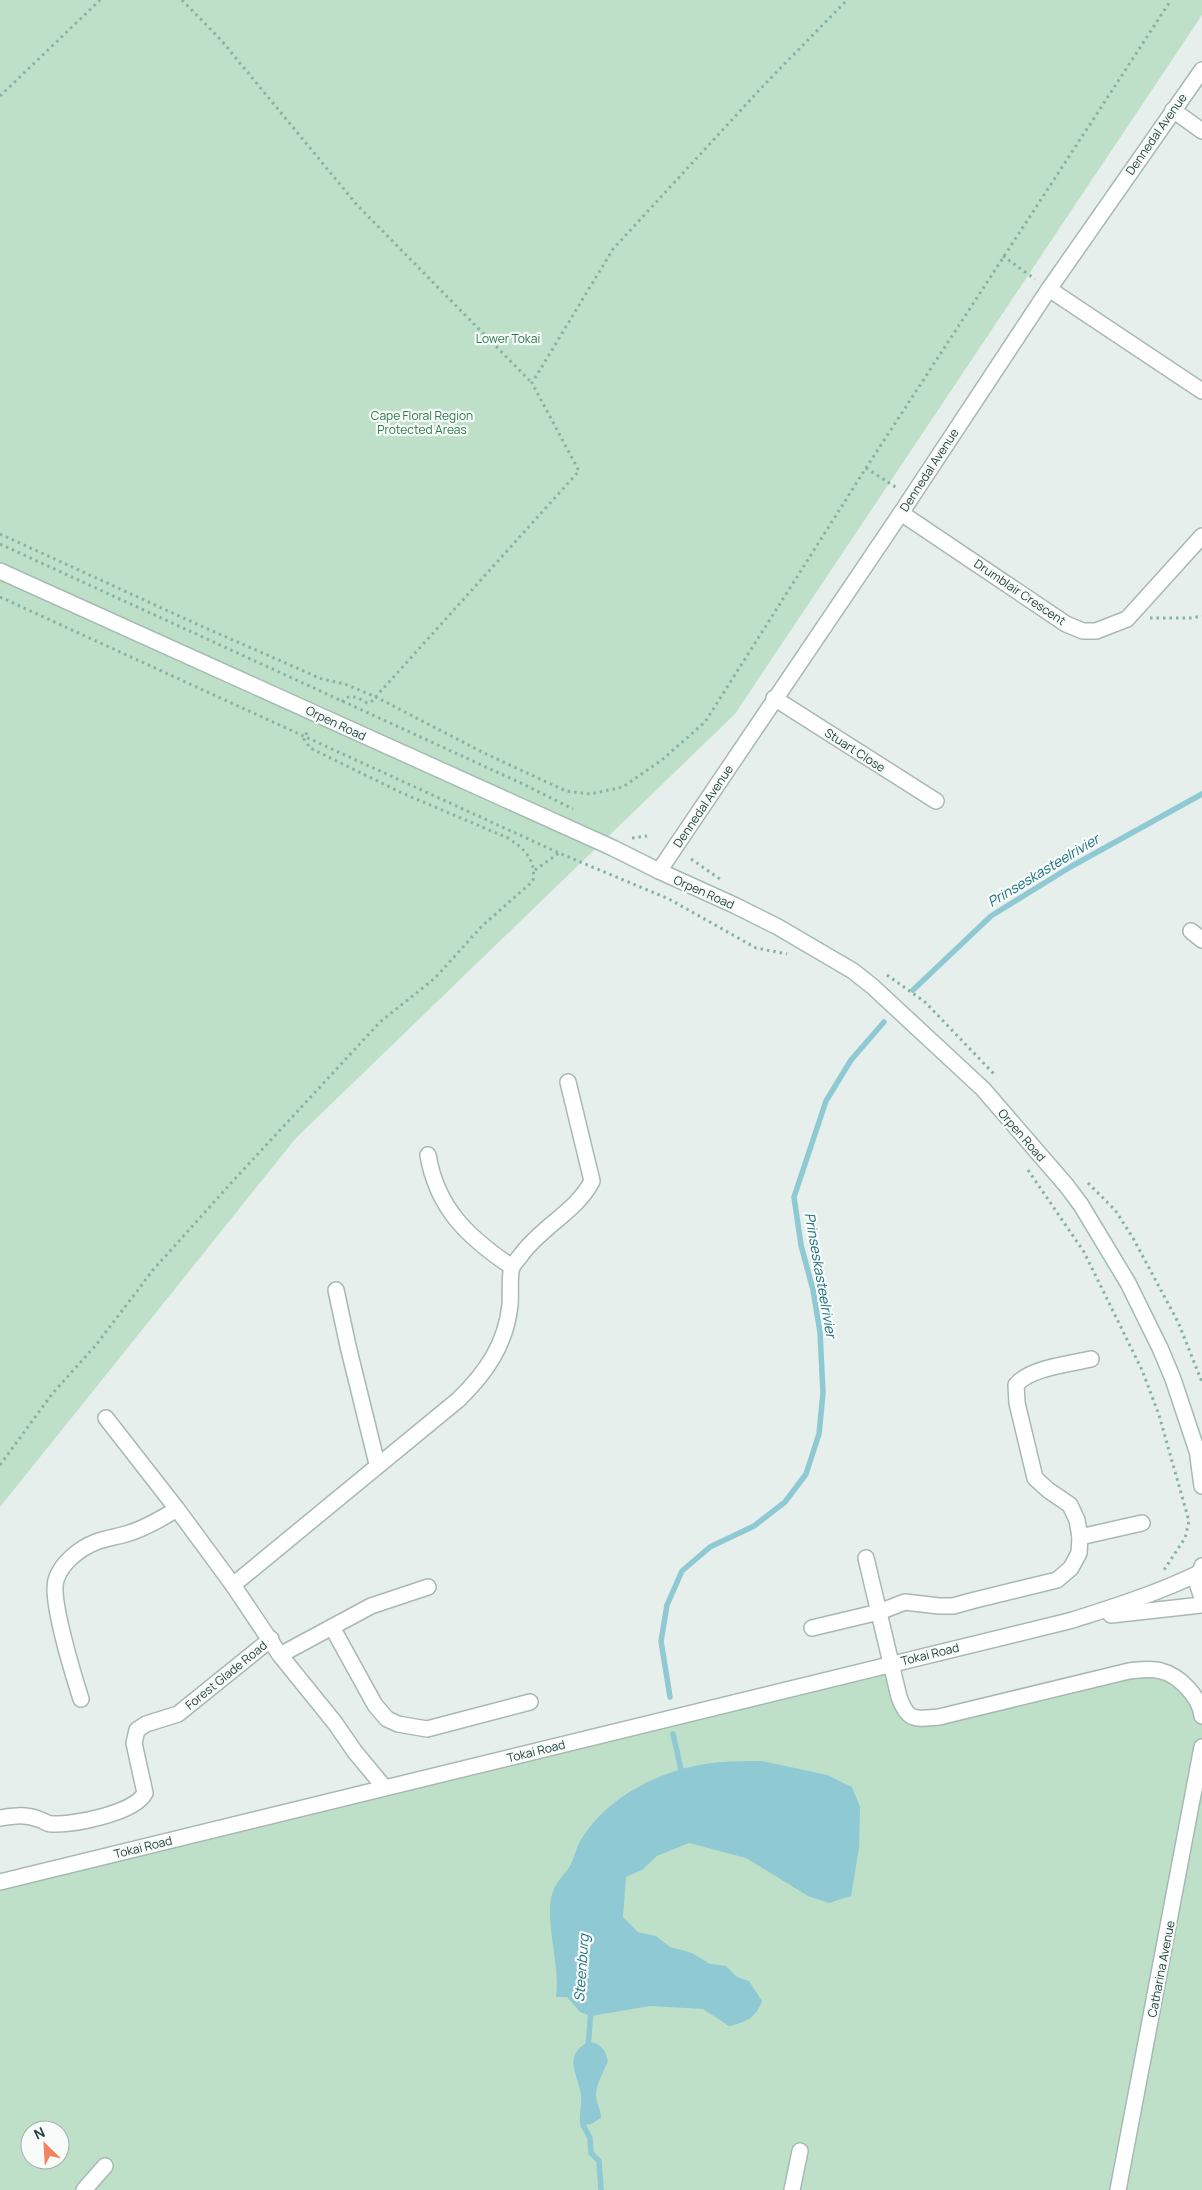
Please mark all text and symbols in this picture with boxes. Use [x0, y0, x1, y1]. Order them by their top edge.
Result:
street label: Dennedal Avenue [1121, 90, 1191, 178]
park label: Lower Tokai [476, 330, 540, 347]
park label: Cape Floral Region Protected Areas [371, 407, 473, 438]
street label: Dennedal Avenue [896, 425, 962, 515]
street label: Drumblair Crescent [971, 555, 1069, 629]
street label: Orpen Road [303, 702, 369, 744]
street label: Stuart Close [821, 724, 889, 776]
street label: Dennedal Avenue [669, 761, 737, 851]
water label: Prinseskasteelrivier [984, 828, 1104, 911]
street label: Orpen Road [671, 871, 737, 913]
street label: Orpen Road [994, 1105, 1050, 1165]
water label: Prinseskasteelrivier [801, 1211, 842, 1341]
street label: Forest Glade Road [182, 1637, 270, 1713]
street label: Tokai Road [899, 1639, 961, 1669]
street label: Tokai Road [505, 1736, 567, 1766]
street label: Tokai Road [112, 1832, 174, 1862]
street label: Catharina Avenue [1143, 1919, 1179, 2019]
water label: Steenburg [569, 1932, 593, 2003]
north arrow [20, 2120, 70, 2170]
text: N [31, 2122, 48, 2144]

